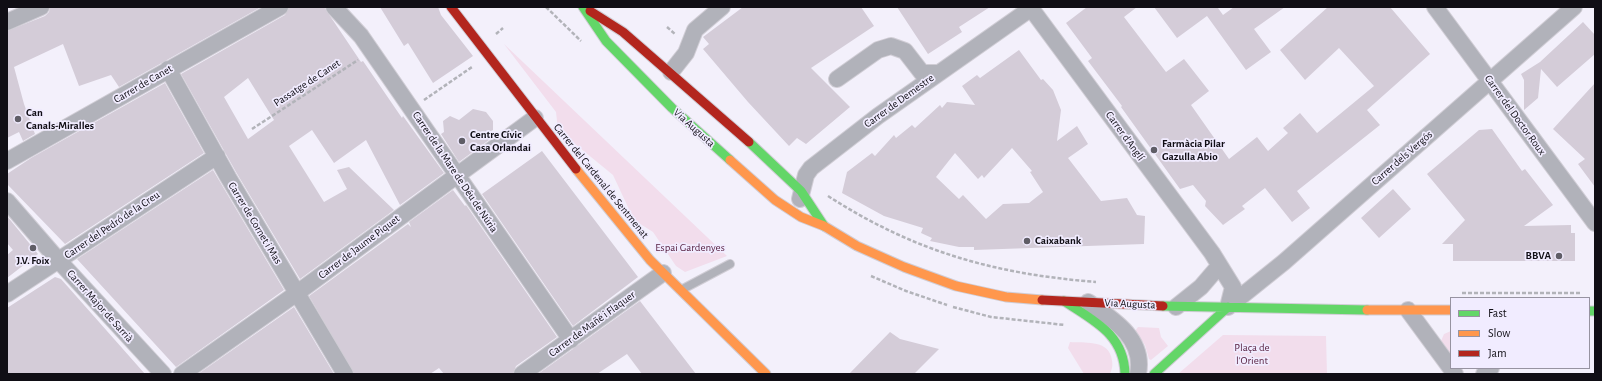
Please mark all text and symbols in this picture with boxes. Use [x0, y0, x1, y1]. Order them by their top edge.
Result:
street label: Passatge de Canet [271, 57, 343, 109]
street label: Carrer de Canet [111, 62, 175, 106]
street label: Carrer de Demestre [862, 71, 936, 131]
street label: Carrer del Doctor Roux [1482, 72, 1548, 158]
place label: Can Canals-Miralles [26, 106, 94, 132]
street label: Via Augusta [671, 106, 717, 150]
street label: Carrer de la Mare de Déu de Núria [409, 109, 501, 235]
street label: Carrer d'Anglí [1103, 109, 1147, 163]
marker: Can Canals-Miralles [13, 114, 23, 124]
street label: Carrer del Cardenal de Sentmenat [551, 121, 651, 241]
place label: Centre Cívic Casa Orlandai [470, 128, 531, 154]
street label: Carrer dels Vergós [1369, 128, 1435, 188]
marker: Centre Cívic Casa Orlandai [457, 136, 467, 146]
place label: Farmàcia Pilar Gazulla Abio [1162, 137, 1225, 163]
marker: Farmàcia Pilar Gazulla Abio [1149, 145, 1159, 155]
street label: Carrer de Cornet i Mas [225, 180, 285, 266]
street label: Carrer del Pedró de la Creu [62, 188, 162, 262]
street label: Carrer de Jaume Piquet [316, 212, 402, 282]
place label: Caixabank [1035, 234, 1081, 248]
marker: Caixabank [1022, 236, 1032, 246]
park label: Espai Gardenyes [655, 241, 725, 255]
marker: J.V. Foix [28, 243, 38, 253]
place label: BBVA [1526, 249, 1551, 263]
marker: BBVA [1554, 251, 1564, 261]
place label: J.V. Foix [17, 254, 49, 268]
street label: Carrer Major de Sarrià [64, 267, 136, 345]
street label: Carrer de Mañé i Flaquer [546, 288, 638, 360]
street label: Via Augusta [1104, 296, 1156, 312]
legend [1450, 297, 1590, 369]
text: Fast [1488, 307, 1507, 319]
text: Slow [1488, 327, 1510, 339]
park label: Plaça de l'Orient [1234, 341, 1270, 367]
text: Jam [1488, 347, 1507, 359]

